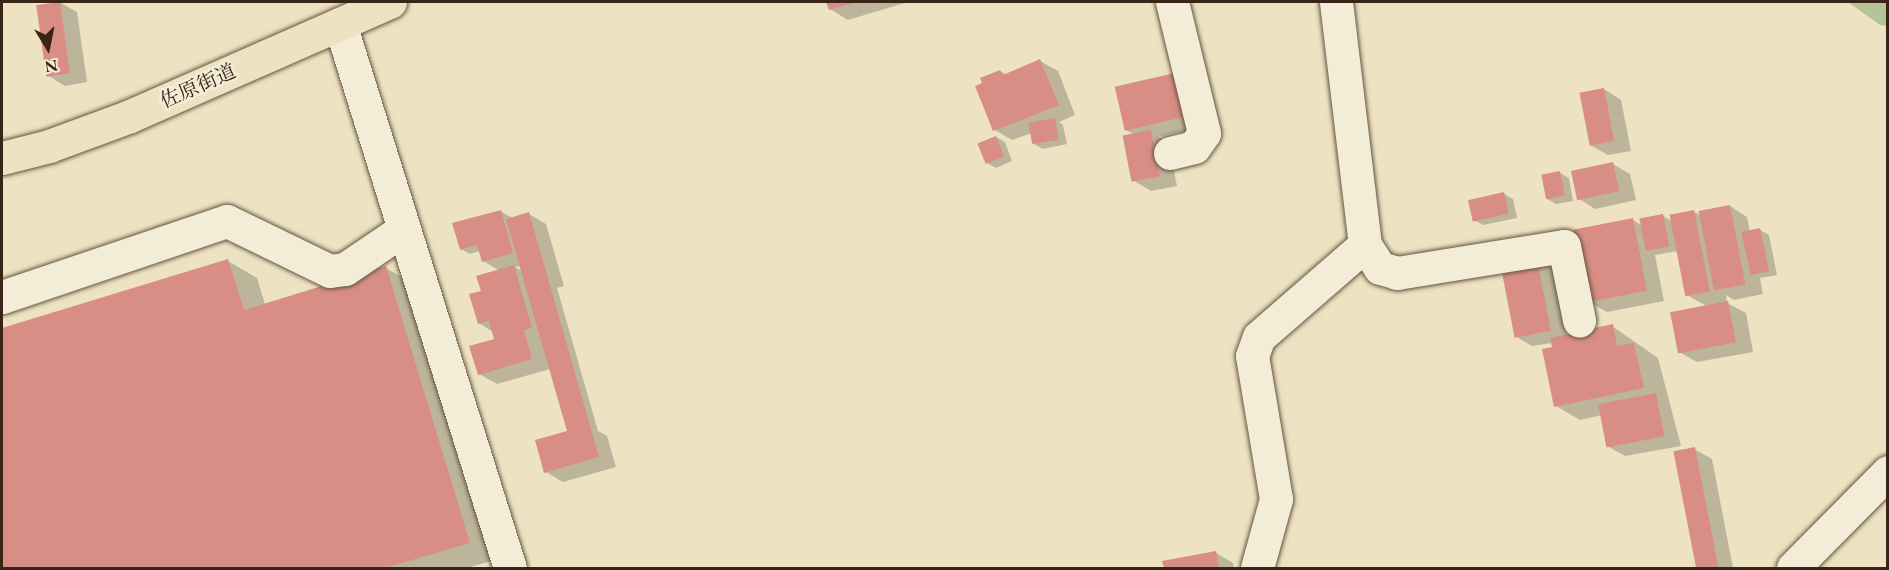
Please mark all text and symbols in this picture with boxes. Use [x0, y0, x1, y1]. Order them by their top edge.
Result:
north arrow [18, 18, 78, 78]
text: N [43, 55, 59, 78]
street label: 佐原街道 [157, 59, 239, 113]

